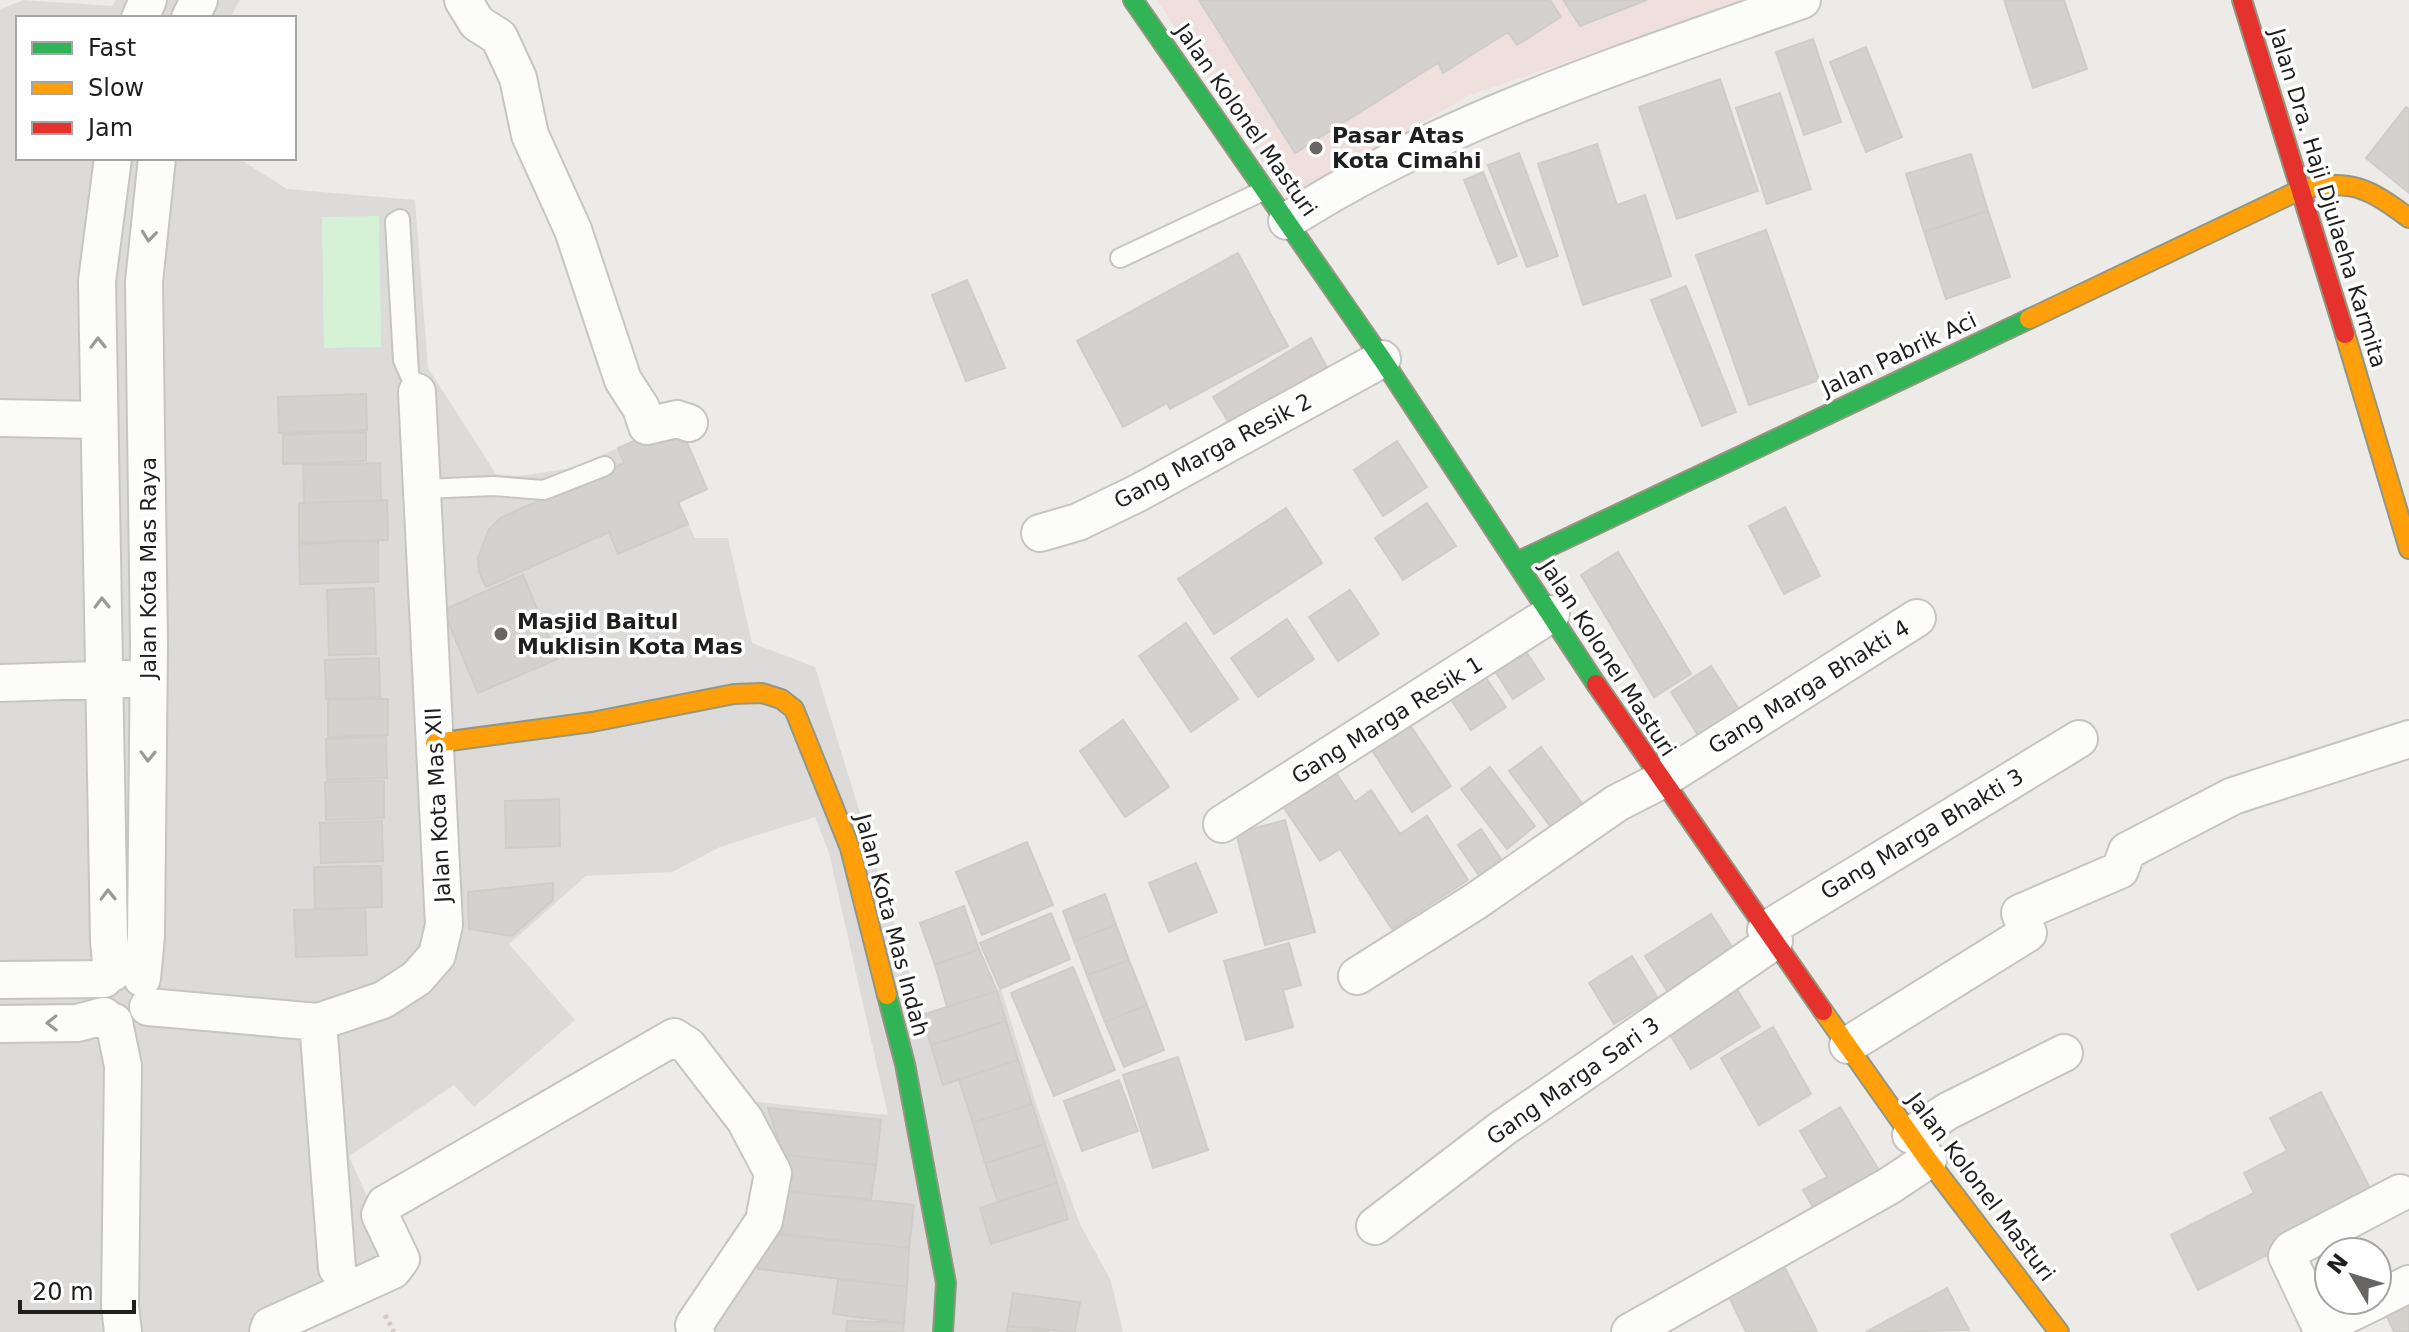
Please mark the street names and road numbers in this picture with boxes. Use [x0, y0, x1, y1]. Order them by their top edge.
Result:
street label: Jalan Kolonel Masturi [1169, 17, 1322, 221]
street label: Jalan Dra. Haji Djulaeha Karmita [2264, 23, 2392, 371]
street label: Jalan Pabrik Aci [1816, 307, 1980, 402]
street label: Gang Marga Resik 2 [1110, 388, 1316, 514]
street label: Jalan Kota Mas Raya [136, 457, 161, 681]
street label: Jalan Kolonel Masturi [1534, 553, 1681, 761]
street label: Gang Marga Bhakti 4 [1704, 615, 1914, 759]
street label: Gang Marga Resik 1 [1287, 651, 1487, 789]
street label: Jalan Kota Mas XII [420, 707, 456, 905]
street label: Gang Marga Bhakti 3 [1816, 764, 2028, 904]
street label: Jalan Kota Mas Indah [850, 809, 934, 1039]
street label: Gang Marga Sari 3 [1482, 1012, 1664, 1150]
street label: Jalan Kolonel Masturi [1901, 1086, 2060, 1286]

